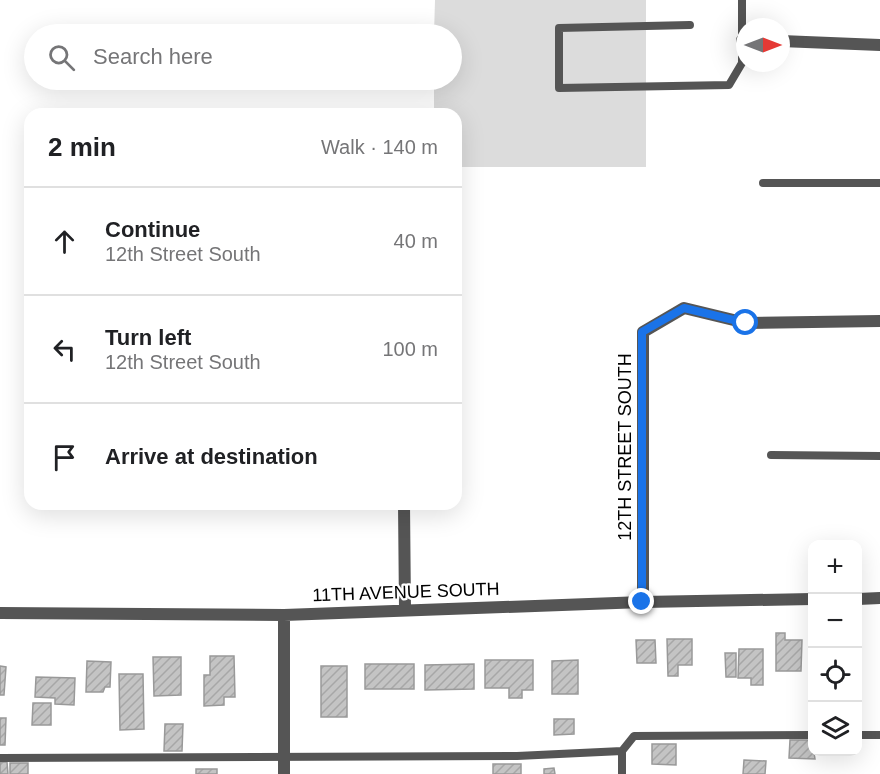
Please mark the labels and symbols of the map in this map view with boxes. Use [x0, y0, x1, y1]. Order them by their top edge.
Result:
north arrow [736, 18, 790, 72]
route start [732, 309, 758, 335]
street label: 12TH STREET SOUTH [615, 353, 635, 541]
street label: 11TH AVENUE SOUTH [312, 579, 500, 605]
route end [628, 588, 654, 614]

